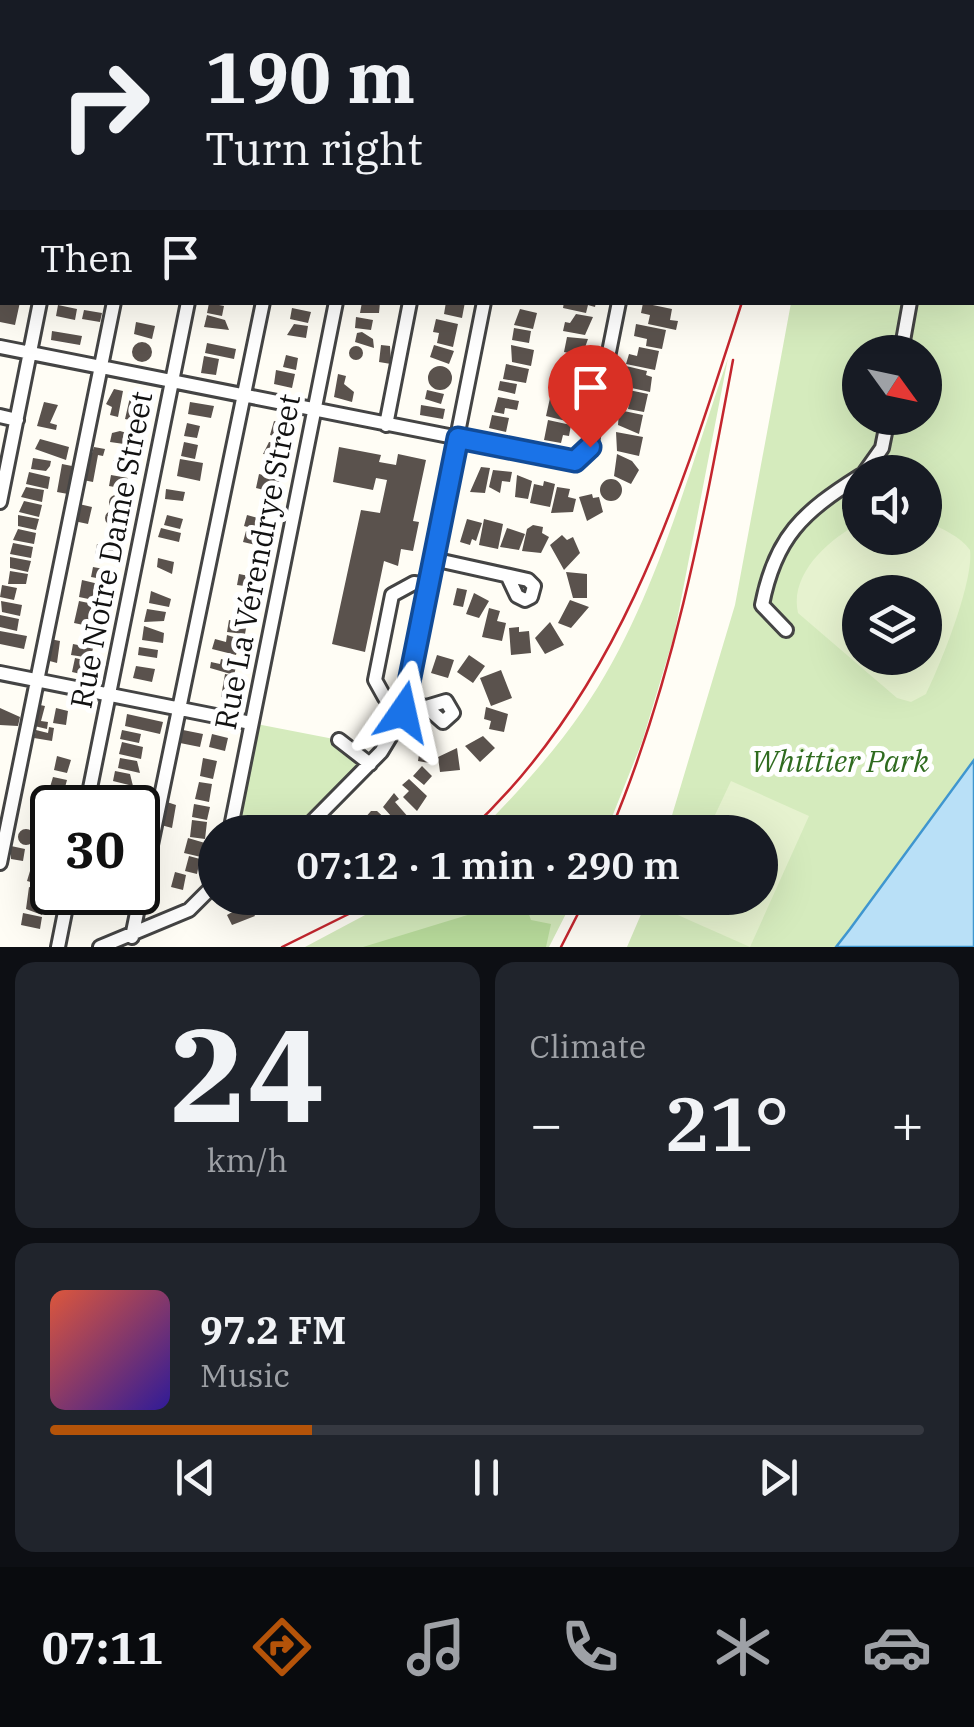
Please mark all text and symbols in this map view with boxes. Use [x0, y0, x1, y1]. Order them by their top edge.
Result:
text: 190 m [205, 31, 415, 122]
icon: right [40, 40, 170, 170]
text: Turn right [205, 119, 423, 177]
icon: arrive [153, 230, 208, 285]
text: Then [40, 233, 133, 282]
north arrow [842, 335, 942, 435]
map controls [842, 335, 942, 675]
pin [548, 345, 633, 448]
icon: arrive [563, 360, 618, 415]
street label: Rue Notre Dame Street [61, 388, 160, 712]
street label: Rue La Vérendrye Street [205, 391, 308, 733]
button: sound [842, 455, 942, 555]
button: layers [842, 575, 942, 675]
position arrow [351, 660, 455, 764]
park label: Whittier Park [751, 741, 929, 780]
speed limit sign: 30 [30, 785, 160, 915]
text: 07:12 · 1 min · 290 m [296, 840, 680, 889]
text: 24 [169, 989, 325, 1158]
text: Climate [530, 1025, 646, 1067]
text: 21° [664, 1074, 789, 1172]
text: − [530, 1088, 563, 1159]
text: + [891, 1088, 924, 1159]
text: km/h [207, 1139, 288, 1181]
text: 97.2 FM [200, 1305, 346, 1354]
text: Music [200, 1354, 290, 1396]
icon: previous [168, 1450, 223, 1505]
icon: pause [459, 1450, 514, 1505]
icon: next [751, 1450, 806, 1505]
icon: directions [247, 1612, 317, 1682]
icon: music [401, 1612, 471, 1682]
icon: phone [555, 1612, 625, 1682]
icon: climate [708, 1612, 778, 1682]
icon: car [862, 1612, 932, 1682]
text: 07:11 [42, 1618, 164, 1676]

